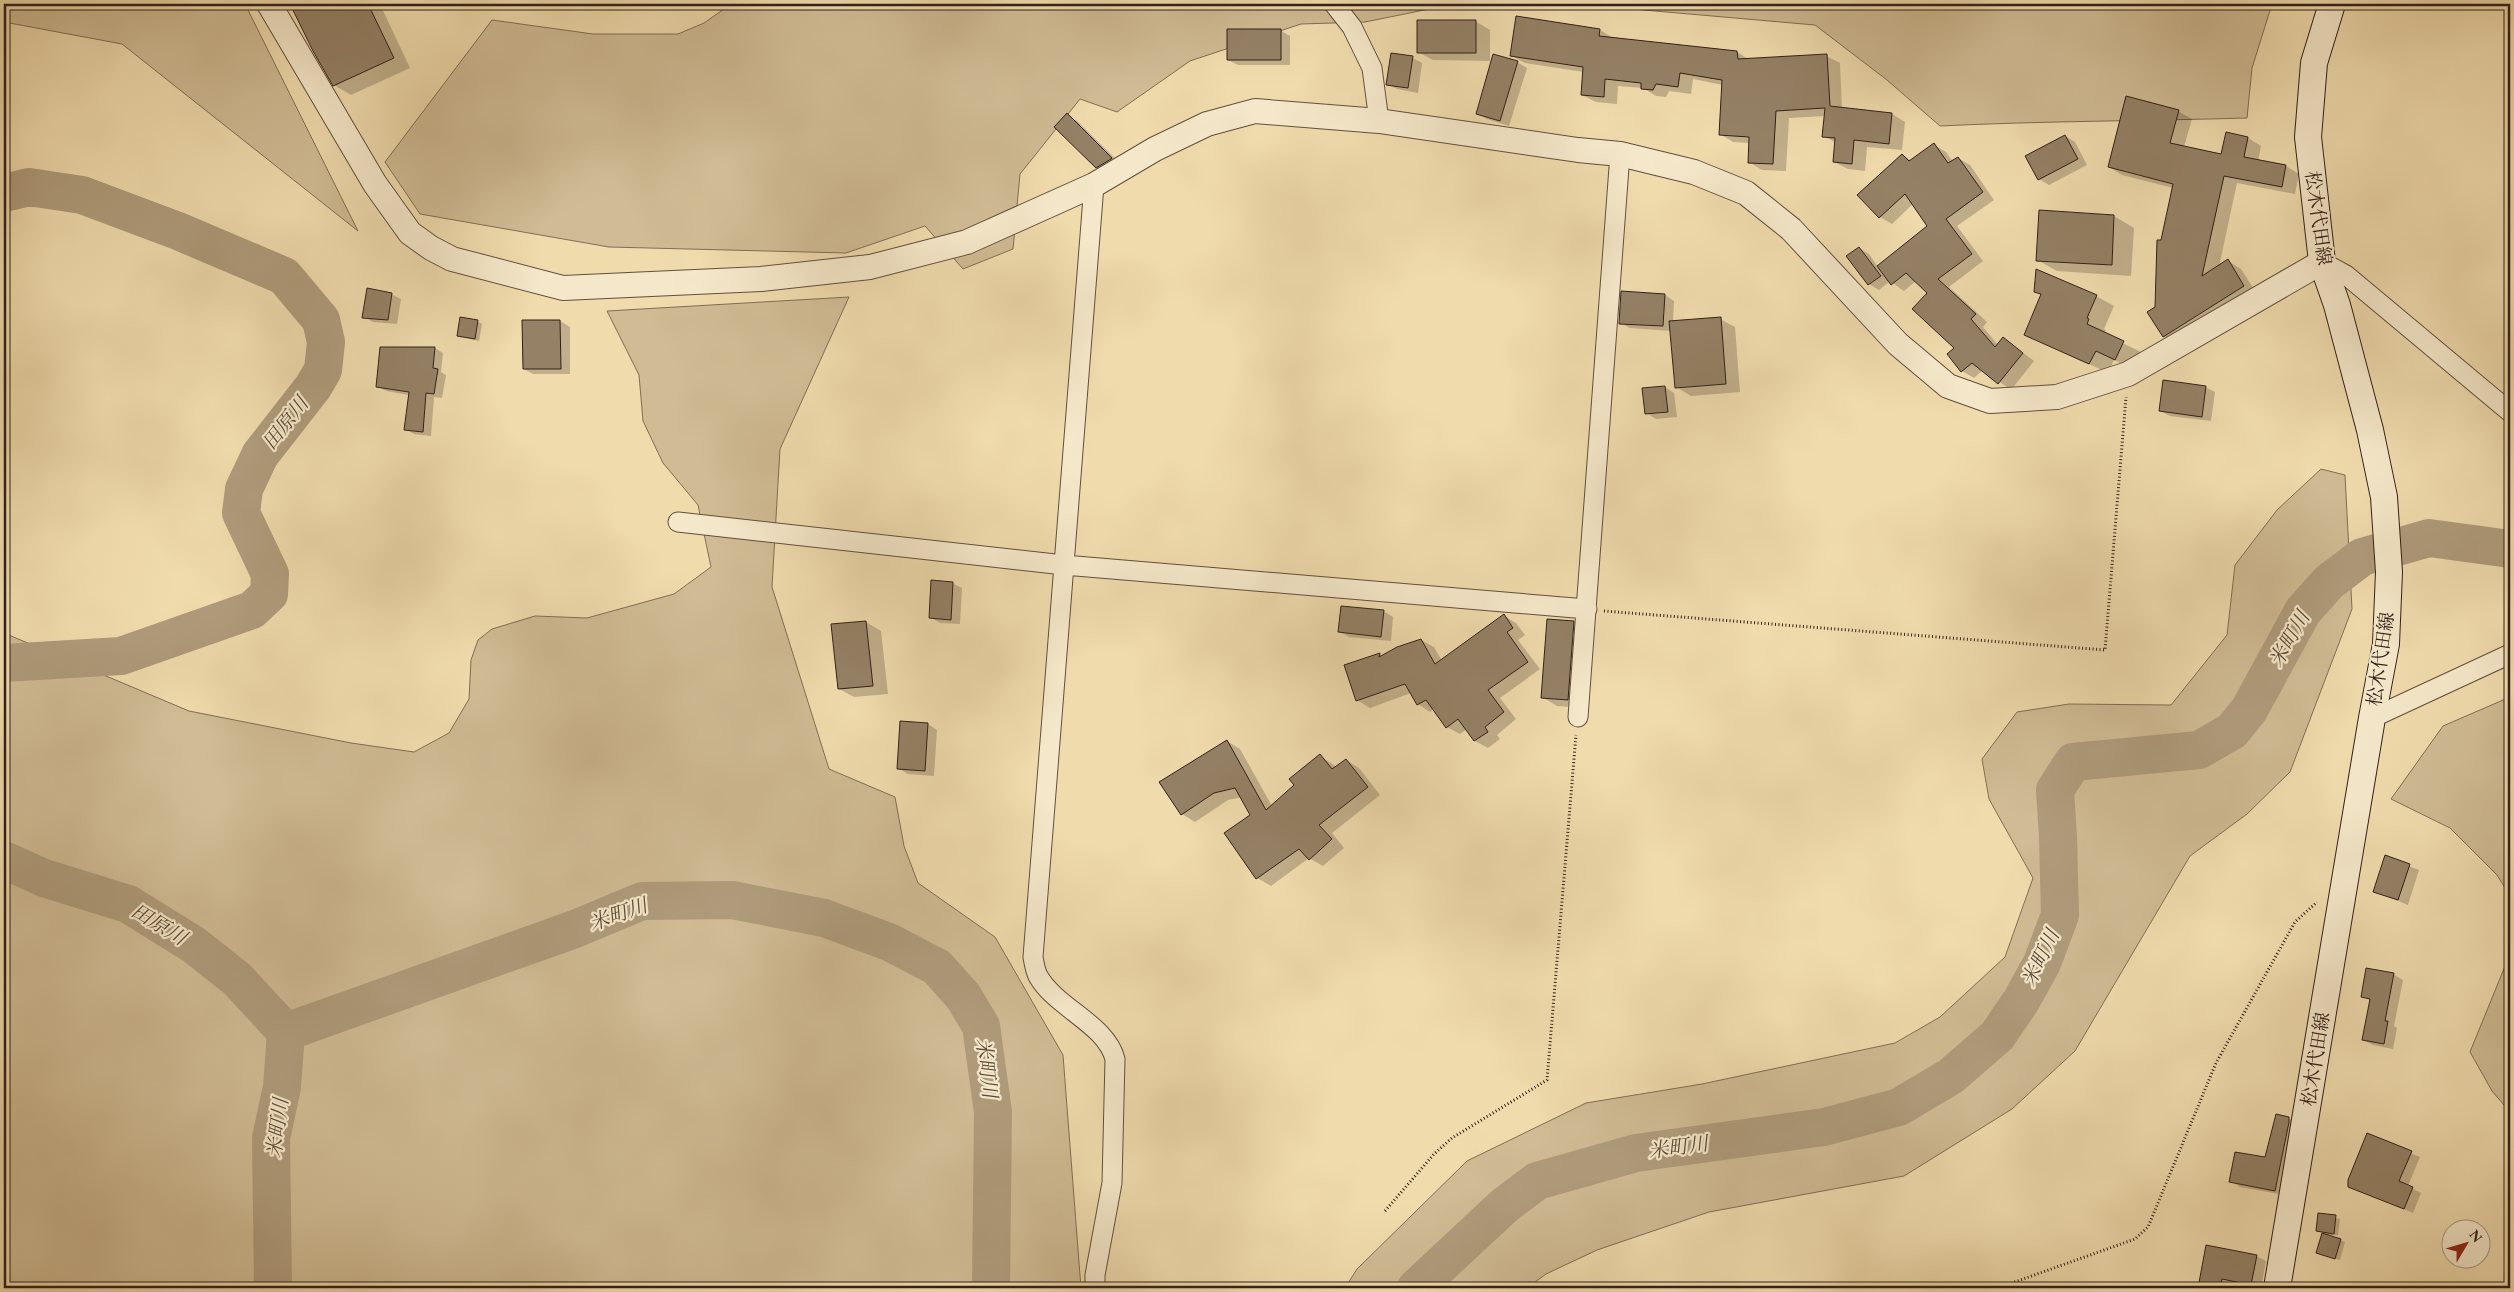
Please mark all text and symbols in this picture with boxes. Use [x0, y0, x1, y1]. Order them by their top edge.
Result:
street label: 松木代田線 [2300, 169, 2337, 267]
water label: 田原川 [256, 390, 315, 455]
water label: 米町川 [2263, 605, 2316, 671]
street label: 松木代田線 [2362, 610, 2399, 708]
water label: 米町川 [585, 891, 652, 936]
water label: 田原川 [127, 897, 193, 952]
water label: 米町川 [2015, 924, 2066, 991]
street label: 松木代田線 [2296, 1010, 2335, 1108]
water label: 米町川 [970, 1037, 1004, 1101]
water label: 米町川 [260, 1095, 294, 1159]
water label: 米町川 [1646, 1130, 1711, 1164]
north arrow [2442, 1220, 2492, 1270]
text: N [2466, 1226, 2487, 1247]

